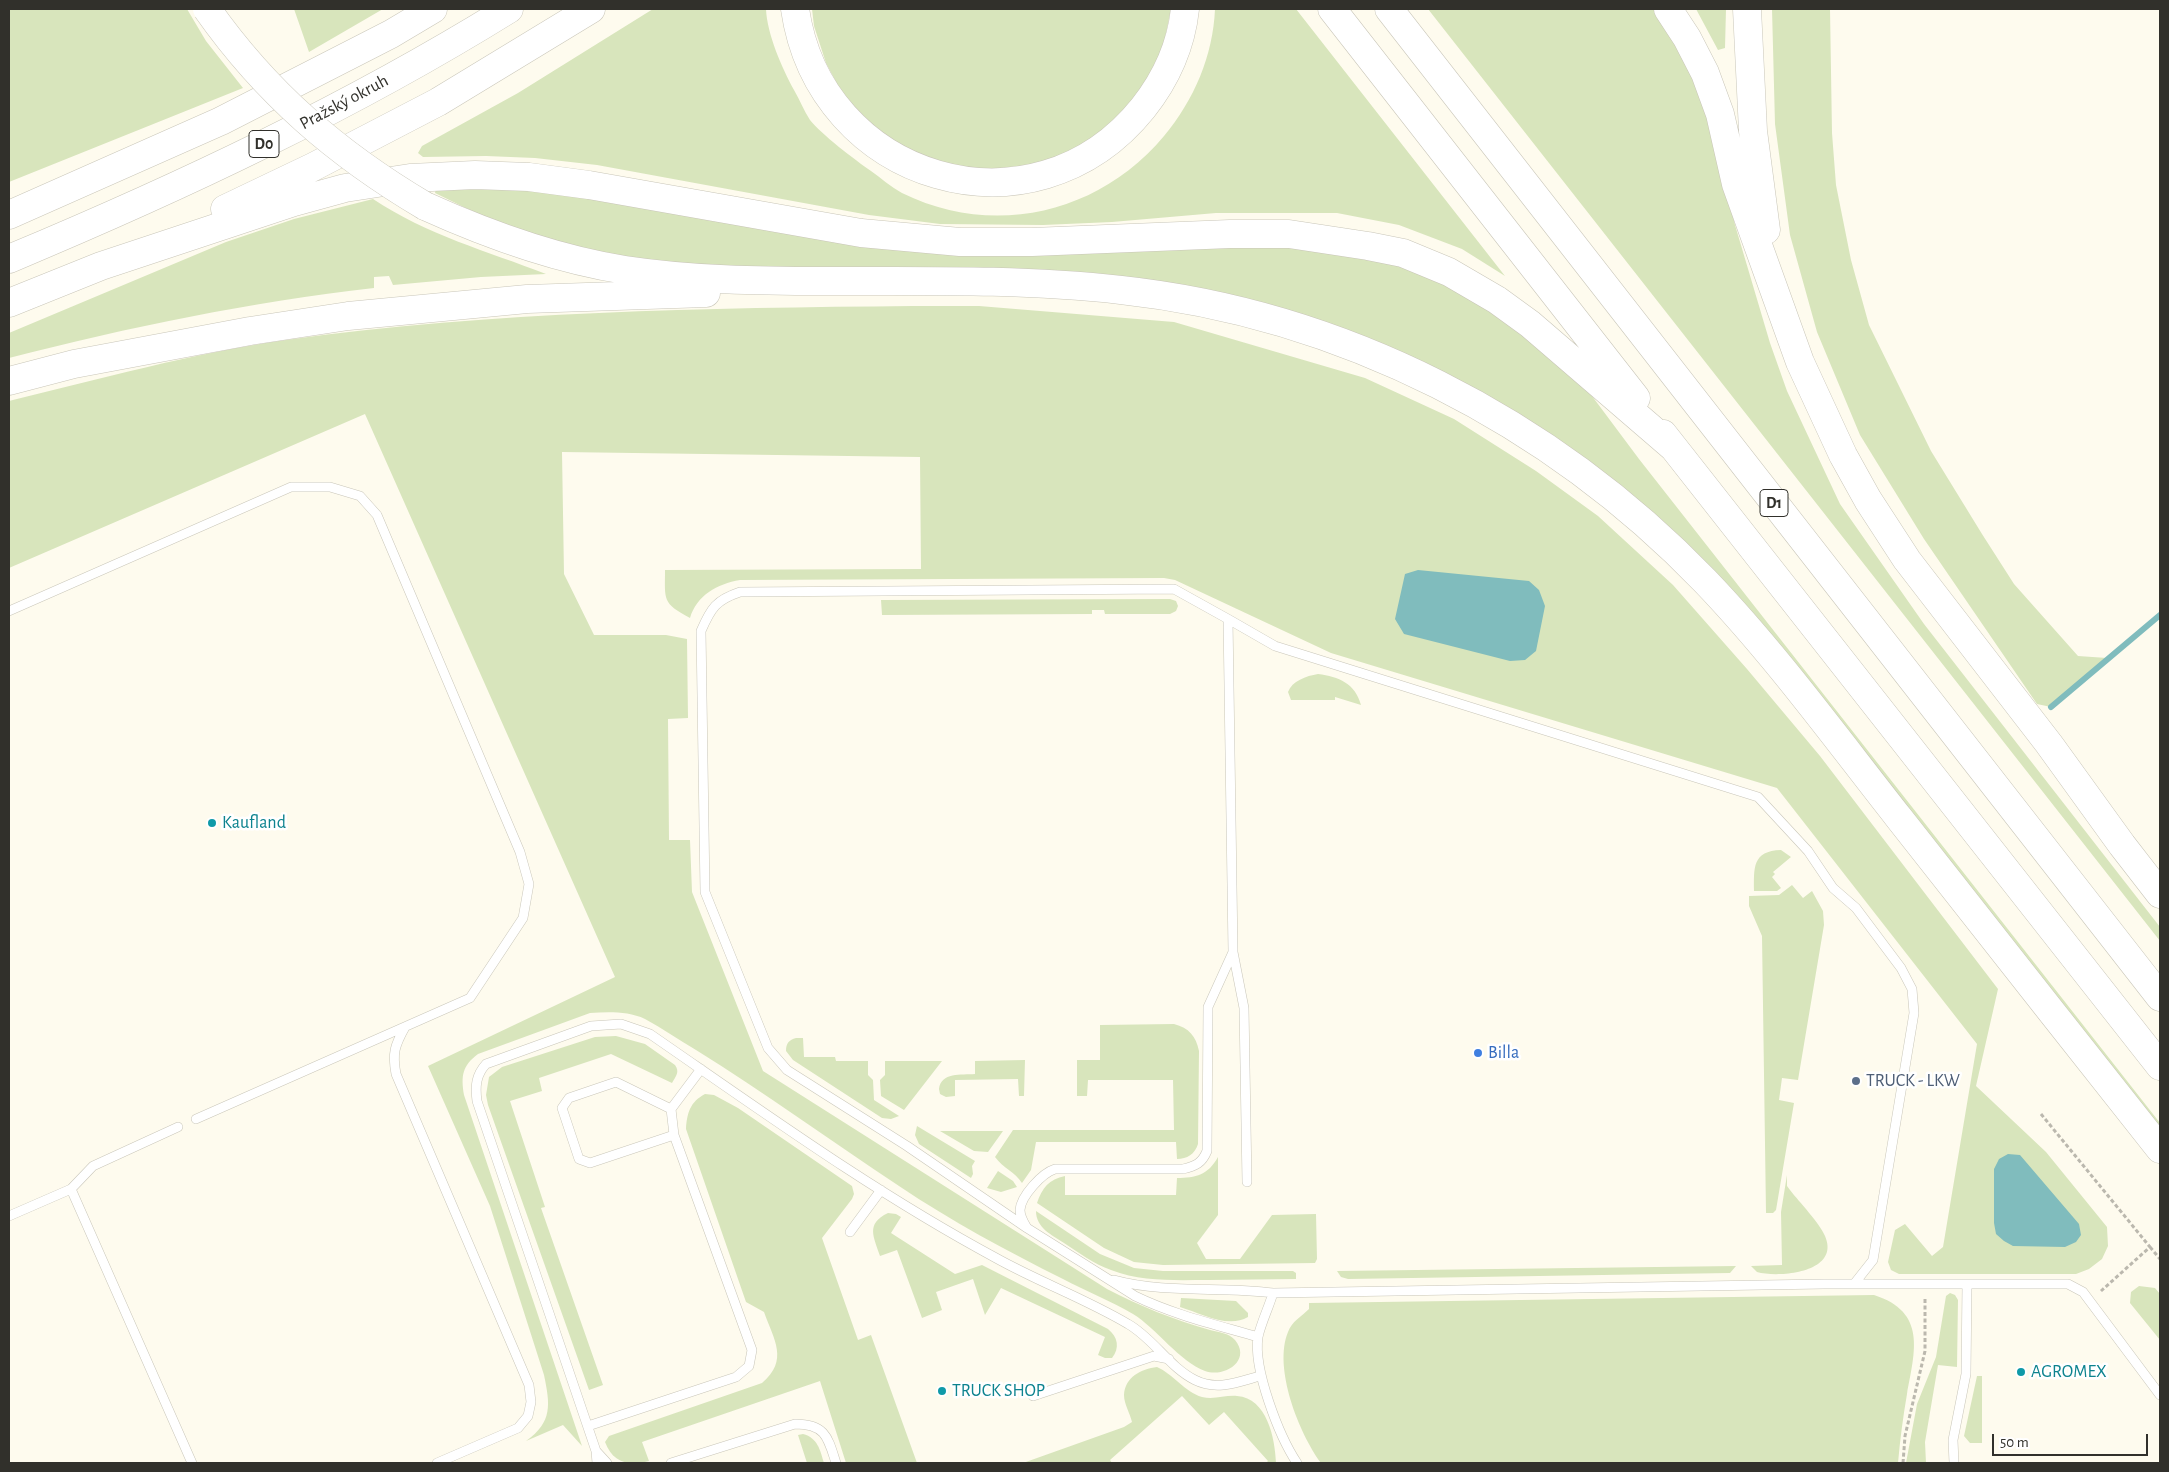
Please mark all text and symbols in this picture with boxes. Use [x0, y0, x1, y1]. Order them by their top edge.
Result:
street label: Pražský okruh [296, 70, 392, 134]
road number: D0 [249, 130, 279, 158]
road number: D1 [1760, 489, 1788, 516]
place label: Kaufland [222, 812, 286, 834]
marker: Kaufland [206, 817, 218, 829]
place label: Billa [1488, 1042, 1519, 1064]
marker: Billa [1472, 1047, 1484, 1059]
place label: TRUCK - LKW [1866, 1070, 1960, 1092]
marker: TRUCK - LKW [1850, 1075, 1862, 1087]
place label: AGROMEX [2031, 1361, 2107, 1383]
marker: AGROMEX [2015, 1366, 2027, 1378]
place label: TRUCK SHOP [952, 1380, 1045, 1402]
marker: TRUCK SHOP [936, 1385, 948, 1397]
scale bar [1994, 1424, 2150, 1456]
text: 50 m [2000, 1435, 2029, 1450]

